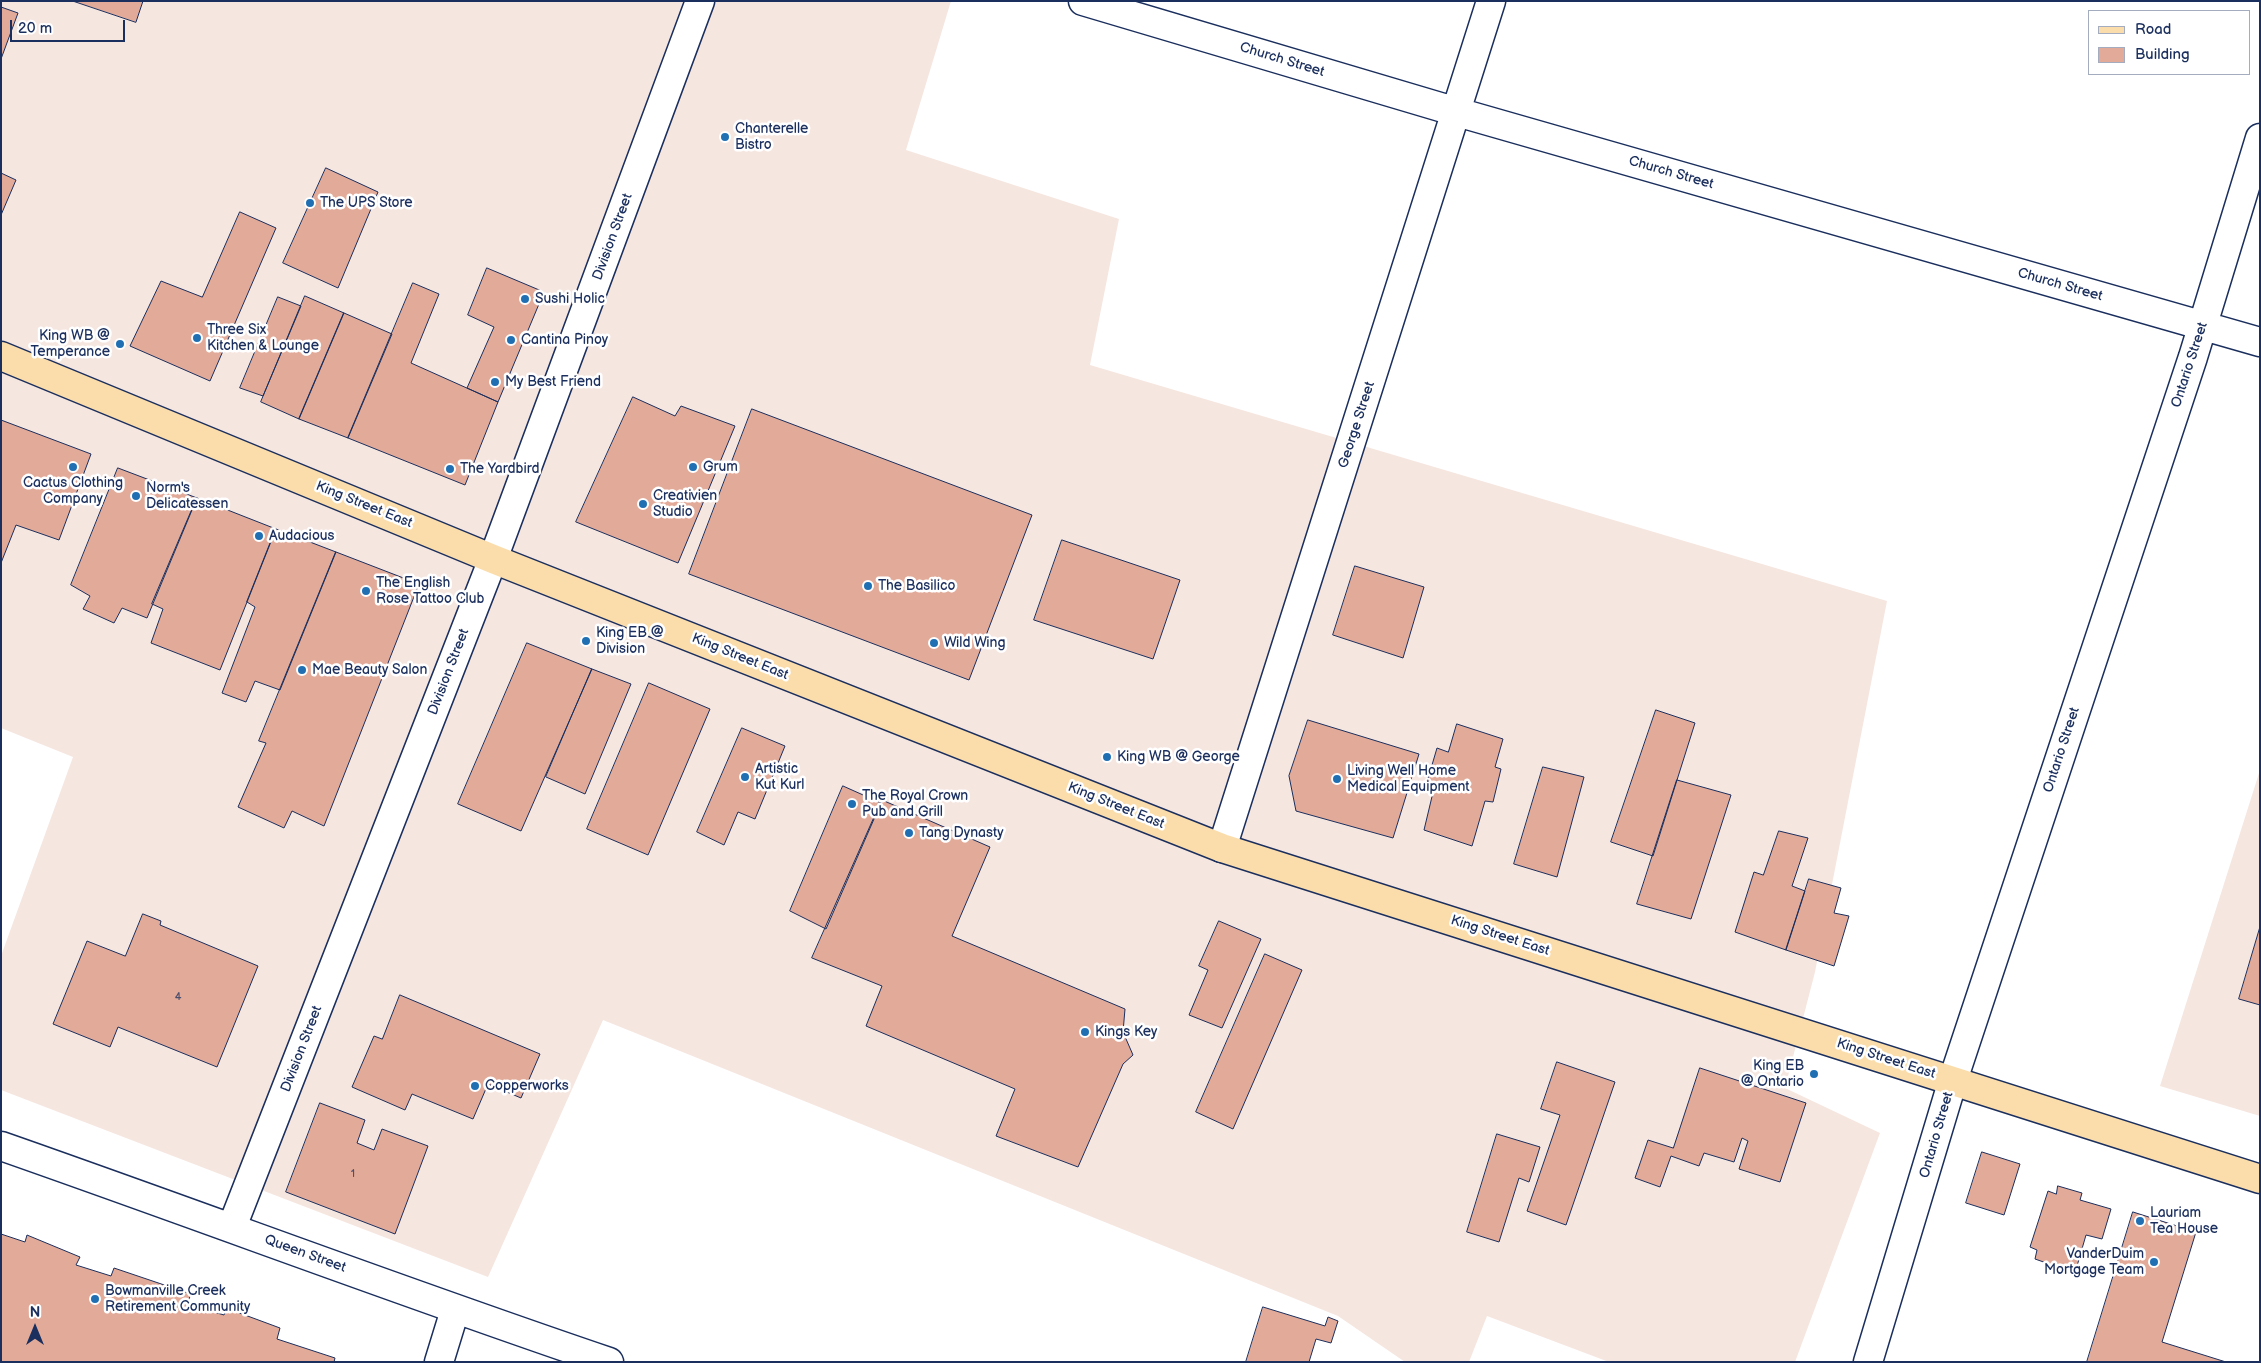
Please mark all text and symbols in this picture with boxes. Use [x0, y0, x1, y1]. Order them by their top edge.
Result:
scale bar [12, 10, 128, 42]
legend [2088, 10, 2251, 75]
text: 20 m [18, 19, 52, 38]
text: Road [2135, 20, 2171, 39]
street label: Church Street [1238, 39, 1326, 81]
text: Building [2135, 45, 2190, 64]
place label: Chanterelle Bistro [735, 121, 808, 154]
marker: Chanterelle Bistro [719, 131, 731, 143]
street label: Church Street [1627, 153, 1715, 193]
street label: Division Street [589, 191, 637, 283]
place label: The UPS Store [320, 195, 413, 211]
marker: The UPS Store [304, 197, 316, 209]
street label: Church Street [2016, 265, 2104, 305]
place label: Sushi Holic [535, 291, 605, 307]
marker: Sushi Holic [519, 293, 531, 305]
street label: Ontario Street [2168, 320, 2212, 410]
place label: Three Six Kitchen & Lounge [207, 322, 319, 354]
place label: King WB @ Temperance [30, 328, 110, 361]
marker: Three Six Kitchen & Lounge [191, 332, 203, 344]
place label: Cantina Pinoy [521, 332, 608, 348]
marker: Cantina Pinoy [505, 334, 517, 346]
marker: King WB @ Temperance [114, 338, 126, 350]
place label: My Best Friend [505, 374, 601, 390]
marker: My Best Friend [489, 376, 501, 388]
street label: George Street [1335, 380, 1379, 470]
place label: Grum [703, 459, 738, 475]
marker: Cactus Clothing Company [67, 461, 79, 473]
place label: The Yardbird [460, 461, 540, 477]
marker: Grum [687, 461, 699, 473]
marker: The Yardbird [444, 463, 456, 475]
place label: Cactus Clothing Company [23, 475, 123, 508]
street label: King Street East [313, 478, 415, 532]
place label: Norm's Delicatessen [146, 480, 228, 512]
place label: Creativien Studio [653, 488, 717, 520]
marker: Norm's Delicatessen [130, 490, 142, 502]
marker: Creativien Studio [637, 498, 649, 510]
place label: Audacious [269, 528, 334, 544]
marker: Audacious [253, 530, 265, 542]
place label: The English Rose Tattoo Club [376, 575, 484, 608]
place label: The Basilico [878, 578, 955, 594]
marker: The Basilico [862, 580, 874, 592]
marker: The English Rose Tattoo Club [360, 585, 372, 597]
place label: King EB @ Division [596, 625, 664, 658]
street label: Division Street [425, 626, 473, 718]
street label: King Street East [689, 630, 791, 684]
marker: King EB @ Division [580, 635, 592, 647]
place label: Wild Wing [944, 635, 1006, 651]
marker: Wild Wing [928, 637, 940, 649]
place label: Mae Beauty Salon [312, 662, 427, 678]
marker: Mae Beauty Salon [296, 664, 308, 676]
street label: Ontario Street [2040, 705, 2084, 795]
place label: King WB @ George [1117, 749, 1240, 765]
marker: King WB @ George [1101, 751, 1113, 763]
place label: Artistic Kut Kurl [755, 761, 804, 794]
place label: Living Well Home Medical Equipment [1347, 763, 1470, 796]
marker: Artistic Kut Kurl [739, 771, 751, 783]
marker: Living Well Home Medical Equipment [1331, 773, 1343, 785]
street label: King Street East [1065, 779, 1167, 833]
place label: The Royal Crown Pub and Grill [862, 788, 968, 820]
marker: The Royal Crown Pub and Grill [846, 798, 858, 810]
place label: Tang Dynasty [919, 825, 1004, 841]
marker: Tang Dynasty [903, 827, 915, 839]
street label: King Street East [1449, 912, 1551, 960]
house number: 4 [175, 990, 181, 1004]
street label: Division Street [278, 1003, 326, 1095]
place label: Kings Key [1095, 1024, 1157, 1040]
marker: Kings Key [1079, 1026, 1091, 1038]
street label: King Street East [1835, 1035, 1937, 1083]
place label: King EB @ Ontario [1741, 1058, 1804, 1090]
marker: King EB @ Ontario [1808, 1068, 1820, 1080]
place label: Copperworks [485, 1078, 569, 1094]
marker: Copperworks [469, 1080, 481, 1092]
street label: Ontario Street [1917, 1090, 1957, 1180]
house number: 1 [351, 1167, 355, 1181]
place label: Lauriam Tea House [2150, 1205, 2218, 1238]
marker: Lauriam Tea House [2134, 1215, 2146, 1227]
street label: Queen Street [262, 1231, 348, 1277]
place label: VanderDuim Mortgage Team [2044, 1246, 2144, 1278]
marker: VanderDuim Mortgage Team [2148, 1256, 2160, 1268]
place label: Bowmanville Creek Retirement Community [105, 1283, 250, 1315]
marker: Bowmanville Creek Retirement Community [89, 1293, 101, 1305]
north arrow [10, 1303, 60, 1353]
text: N [30, 1304, 40, 1321]

